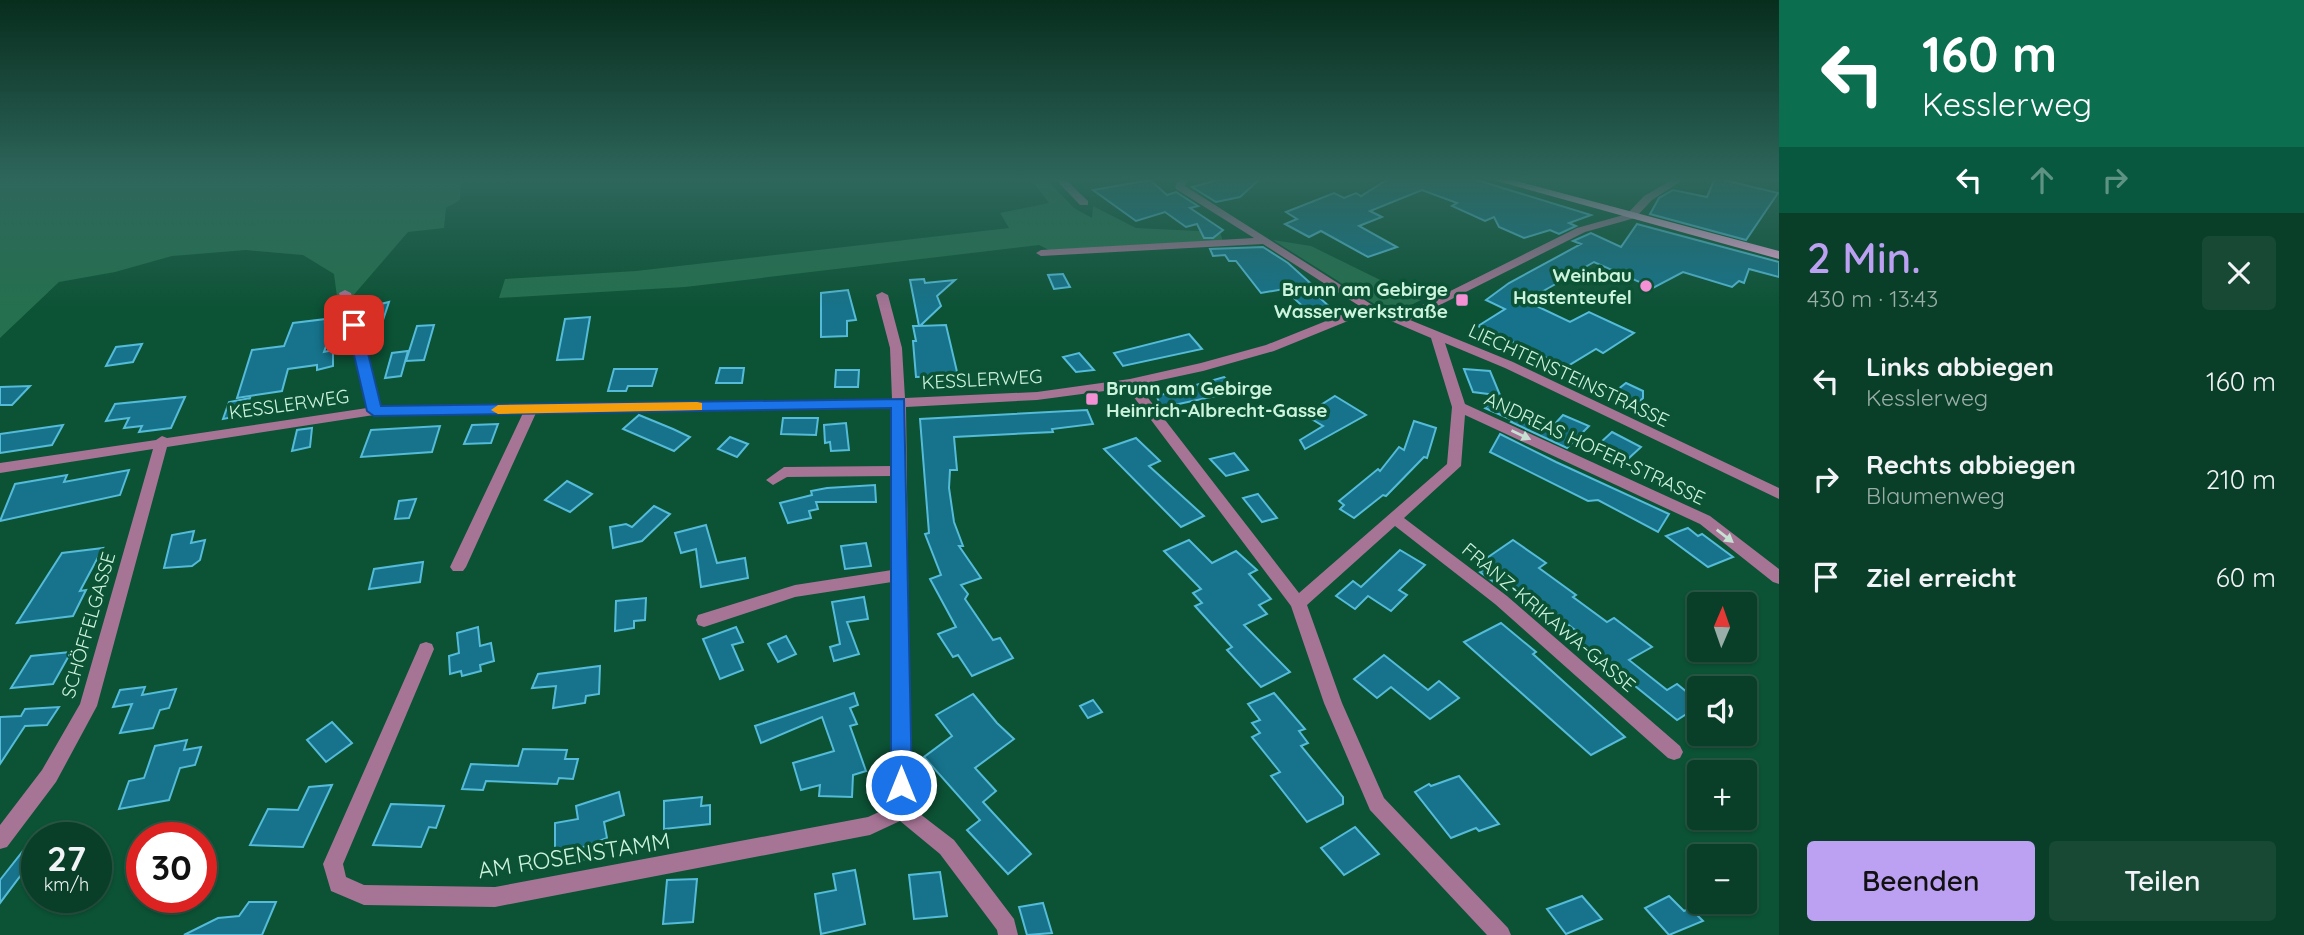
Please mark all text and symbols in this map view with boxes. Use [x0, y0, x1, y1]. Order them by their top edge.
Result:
text: 160 m [1922, 23, 2057, 84]
icon: left [1807, 28, 1898, 119]
text: Kesslerweg [1922, 84, 2092, 124]
icon: left [1950, 161, 1988, 199]
icon: ahead [2023, 161, 2061, 199]
icon: right [2096, 161, 2134, 199]
text: 2 Min. [1807, 231, 1921, 284]
button: close [2202, 236, 2276, 310]
place label: Weinbau Hastenteufel [1513, 263, 1632, 309]
place label: Brunn am Gebirge Wasserwerkstraße [1274, 277, 1448, 323]
marker: Weinbau Hastenteufel [1638, 278, 1654, 294]
text: 430 m · 13:43 [1807, 284, 1938, 313]
marker: Brunn am Gebirge Wasserwerkstraße [1454, 292, 1470, 308]
pin [324, 295, 384, 355]
icon: arrive [335, 306, 373, 344]
street label: LIECHTENSTEINSTRASSE [1465, 318, 1673, 432]
text: Links abbiegen [1866, 350, 2054, 383]
icon: left [1807, 362, 1845, 400]
street label: KESSLERWEG [921, 364, 1043, 394]
text: 160 m [2206, 365, 2276, 398]
place label: Brunn am Gebirge Heinrich-Albrecht-Gasse [1106, 376, 1327, 422]
text: Kesslerweg [1866, 383, 1988, 412]
street label: KESSLERWEG [227, 384, 351, 424]
street label: ANDREAS HOFER-STRASSE [1481, 386, 1709, 510]
marker: Brunn am Gebirge Heinrich-Albrecht-Gasse [1084, 391, 1100, 407]
one-way arrow [1511, 430, 1531, 441]
text: Rechts abbiegen [1866, 448, 2076, 481]
icon: right [1807, 460, 1845, 498]
text: 210 m [2206, 463, 2276, 496]
text: Blaumenweg [1866, 481, 2005, 510]
one-way arrow [1715, 528, 1733, 543]
street label: FRANZ-KRIKAWA-GASSE [1457, 537, 1641, 697]
street label: SCHÖFFELGASSE [56, 549, 120, 701]
icon: arrive [1807, 558, 1845, 596]
text: Ziel erreicht [1866, 561, 2017, 594]
text: 60 m [2216, 561, 2276, 594]
north arrow [1687, 592, 1757, 662]
map controls [1687, 592, 1757, 914]
button: sound [1687, 676, 1757, 746]
position arrow [864, 748, 938, 822]
button: + [1687, 760, 1757, 830]
speed limit sign: 30 [126, 822, 217, 913]
street label: AM ROSENSTAMM [476, 825, 672, 885]
text: 27 [47, 836, 86, 880]
button: Beenden [1807, 841, 2035, 921]
button: Teilen [2049, 841, 2276, 921]
button: − [1687, 844, 1757, 914]
text: km/h [44, 873, 89, 896]

